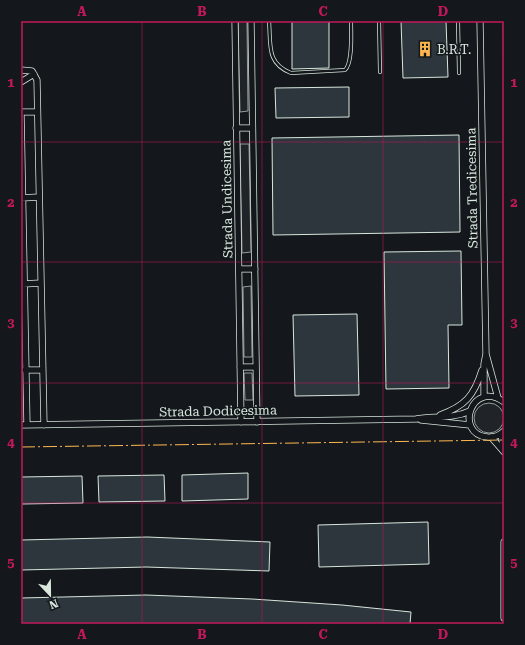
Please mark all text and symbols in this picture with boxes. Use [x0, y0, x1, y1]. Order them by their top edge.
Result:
text: A [77, 4, 87, 19]
text: B [197, 4, 207, 19]
text: C [318, 4, 328, 19]
text: D [438, 4, 448, 19]
building icon: B.R.T. [416, 40, 434, 58]
place label: B.R.T. [437, 42, 471, 57]
text: 1 [7, 75, 15, 90]
text: 1 [510, 75, 518, 90]
street label: Strada Tredicesima [463, 127, 481, 249]
street label: Strada Undicesima [218, 140, 236, 258]
text: 2 [7, 195, 15, 210]
text: 2 [510, 195, 518, 210]
text: 3 [7, 315, 15, 330]
text: 3 [510, 315, 518, 330]
street label: Strada Dodicesima [159, 402, 277, 420]
text: 4 [7, 435, 15, 450]
text: 4 [510, 435, 518, 450]
text: 5 [7, 555, 15, 570]
text: 5 [510, 555, 518, 570]
north arrow [30, 575, 70, 615]
text: N [47, 596, 60, 612]
text: A [77, 627, 87, 642]
text: B [197, 627, 207, 642]
text: C [318, 627, 328, 642]
text: D [438, 627, 448, 642]

